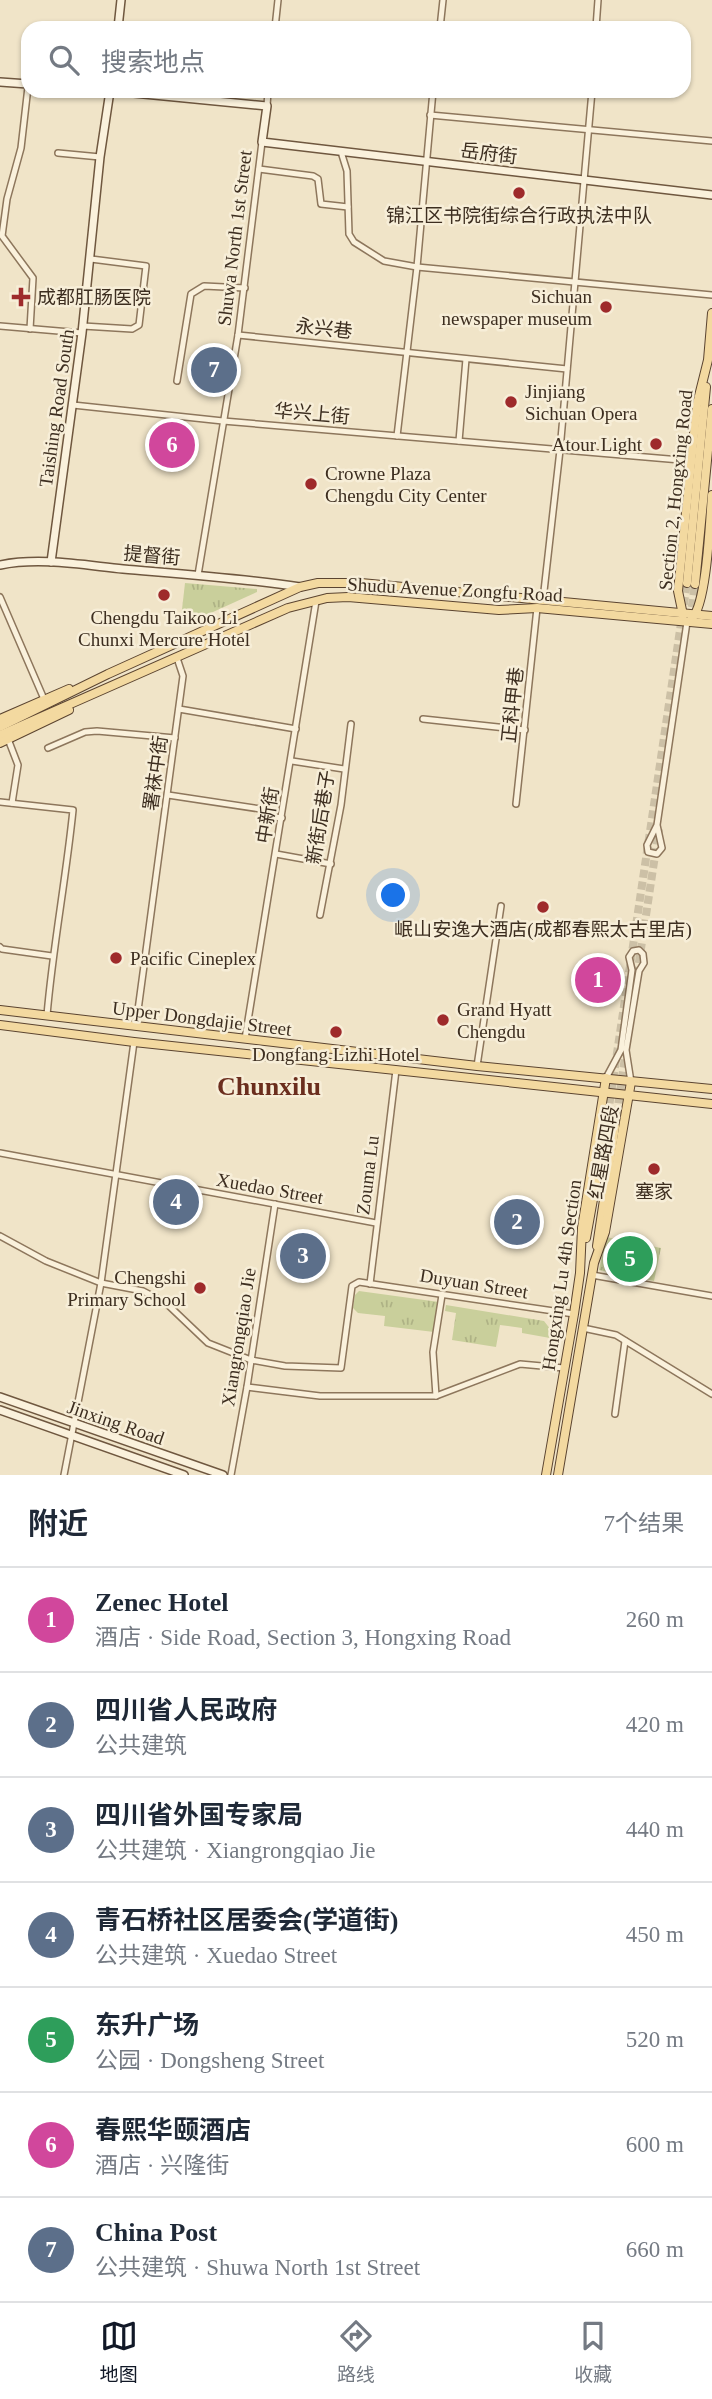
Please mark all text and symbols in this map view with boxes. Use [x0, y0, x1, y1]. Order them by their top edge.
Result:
search box [21, 21, 691, 98]
icon: search [45, 41, 83, 79]
text: 搜索地点 [101, 48, 205, 77]
street label: 岳府街 [459, 140, 519, 167]
street label: Shuwa North 1st Street [213, 148, 256, 327]
marker: 锦江区书院街综合行政执法中队 [511, 185, 527, 201]
place label: 锦江区书院街综合行政执法中队 [386, 205, 652, 226]
place label: Sichuan newspaper museum [442, 286, 592, 329]
marker: 成都肛肠医院 [11, 287, 31, 307]
place label: 成都肛肠医院 [37, 287, 151, 308]
marker: Sichuan newspaper museum [598, 299, 614, 315]
street label: 永兴巷 [294, 315, 353, 342]
street label: Taishing Road South [35, 327, 78, 488]
pin: 7 [191, 344, 237, 396]
place label: Jinjiang Sichuan Opera [525, 381, 638, 424]
street label: Section 2, Hongxing Road [655, 388, 697, 591]
marker: Jinjiang Sichuan Opera [503, 394, 519, 410]
street label: 华兴上街 [273, 400, 351, 427]
pin: 6 [149, 419, 195, 471]
place label: Atour Light [552, 434, 643, 455]
marker: Atour Light [648, 436, 664, 452]
place label: Crowne Plaza Chengdu City Center [325, 463, 487, 506]
marker: Crowne Plaza Chengdu City Center [303, 476, 319, 492]
street label: 提督街 [123, 543, 181, 568]
street label: Shudu Avenue Zongfu Road [347, 573, 564, 606]
marker: Chengdu Taikoo Li Chunxi Mercure Hotel [156, 587, 172, 603]
place label: Chengdu Taikoo Li Chunxi Mercure Hotel [78, 607, 250, 650]
street label: 正科甲巷 [498, 666, 527, 744]
street label: 署袜中街 [140, 734, 171, 812]
street label: 新街后巷子 [303, 769, 338, 866]
street label: 中新街 [253, 785, 282, 845]
your location [376, 878, 410, 912]
marker: 岷山安逸大酒店(成都春熙太古里店) [535, 899, 551, 915]
place label: 岷山安逸大酒店(成都春熙太古里店) [394, 919, 692, 941]
place label: Pacific Cineplex [130, 948, 257, 969]
marker: Pacific Cineplex [108, 950, 124, 966]
pin: 1 [575, 954, 621, 1006]
street label: Upper Dongdajie Street [111, 997, 293, 1040]
place label: Grand Hyatt Chengdu [457, 999, 552, 1042]
marker: Grand Hyatt Chengdu [435, 1012, 451, 1028]
marker: Dongfang Lizhi Hotel [328, 1024, 344, 1040]
place label: Dongfang Lizhi Hotel [252, 1044, 420, 1065]
district label: Chunxilu [217, 1072, 321, 1101]
street label: 红星路四段 [585, 1103, 622, 1201]
street label: Zouma Lu [352, 1134, 383, 1216]
marker: 塞家 [646, 1161, 662, 1177]
street label: Xuedao Street [215, 1169, 326, 1208]
pin: 4 [153, 1176, 199, 1228]
street label: Hongxing Lu 4th Section [538, 1178, 585, 1372]
place label: 塞家 [635, 1181, 673, 1202]
pin: 2 [494, 1196, 540, 1248]
pin: 3 [280, 1230, 326, 1282]
pin: 5 [607, 1233, 653, 1285]
street label: Duyuan Street [418, 1265, 530, 1303]
street label: Xiangrongqiao Jie [217, 1266, 260, 1408]
place label: Chengshi Primary School [67, 1267, 186, 1310]
marker: Chengshi Primary School [192, 1280, 208, 1296]
street label: Jinxing Road [65, 1396, 167, 1449]
text: 附近 [28, 1507, 88, 1540]
text: 7个结果 [604, 1511, 684, 1536]
text: Zenec Hotel [95, 1588, 229, 1617]
text: 1 [45, 1607, 57, 1632]
text: 260 m [626, 1607, 684, 1632]
text: 酒店 · Side Road, Section 3, Hongxing Road [95, 1625, 511, 1650]
text: 四川省人民政府 [95, 1696, 277, 1725]
text: 2 [45, 1712, 57, 1737]
text: 420 m [626, 1712, 684, 1737]
text: 公共建筑 [95, 1733, 187, 1758]
text: 四川省外国专家局 [95, 1801, 303, 1830]
text: 3 [45, 1817, 57, 1842]
text: 440 m [626, 1817, 684, 1842]
text: 公共建筑 · Xiangrongqiao Jie [95, 1838, 375, 1863]
text: 青石桥社区居委会(学道街) [95, 1906, 398, 1935]
text: 4 [45, 1922, 57, 1947]
text: 450 m [626, 1922, 684, 1947]
text: 公共建筑 · Xuedao Street [95, 1943, 337, 1968]
text: 东升广场 [95, 2011, 199, 2040]
text: 5 [45, 2027, 57, 2052]
text: 520 m [626, 2027, 684, 2052]
text: 公园 · Dongsheng Street [95, 2048, 324, 2073]
text: 春熙华颐酒店 [95, 2116, 251, 2145]
text: 6 [45, 2132, 57, 2157]
text: 600 m [626, 2132, 684, 2157]
text: 酒店 · 兴隆街 [95, 2153, 229, 2178]
text: China Post [95, 2218, 217, 2247]
text: 7 [45, 2237, 57, 2262]
text: 660 m [626, 2237, 684, 2262]
text: 公共建筑 · Shuwa North 1st Street [95, 2255, 420, 2280]
tab: 地图 [100, 2317, 138, 2386]
tab: 路线 [337, 2317, 375, 2386]
tab: 收藏 [574, 2317, 612, 2386]

